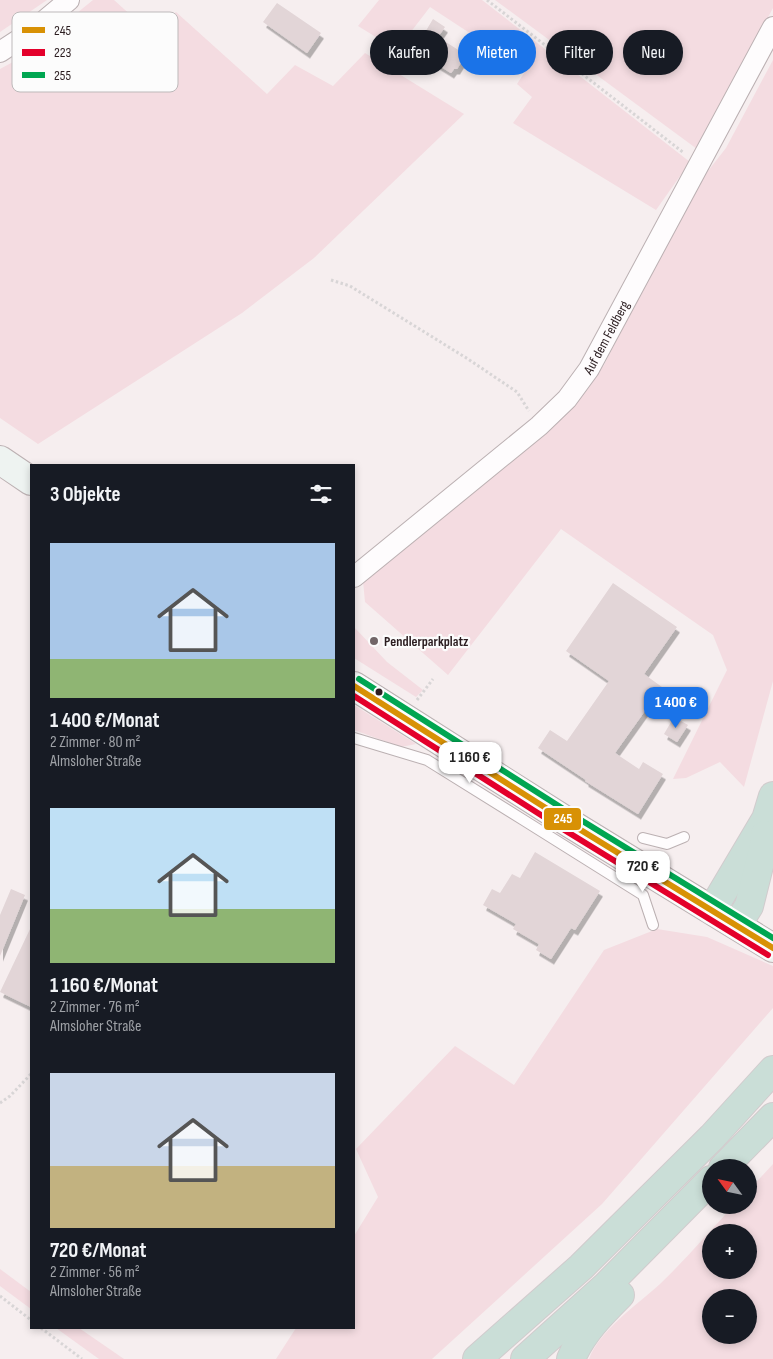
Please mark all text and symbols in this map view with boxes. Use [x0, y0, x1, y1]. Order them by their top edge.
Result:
legend [12, 12, 178, 92]
text: 245 [54, 22, 72, 39]
chip: Kaufen [370, 30, 448, 75]
chip: Mieten [458, 30, 536, 75]
chip: Filter [546, 30, 613, 75]
chip: Neu [623, 30, 683, 75]
text: 223 [54, 44, 72, 61]
text: 255 [54, 67, 71, 84]
street label: Auf dem Feldberg [579, 297, 633, 379]
icon: filters [307, 480, 335, 508]
text: 3 Objekte [50, 482, 121, 507]
icon: home [148, 575, 238, 665]
place label: Pendlerparkplatz [384, 633, 469, 650]
marker: Pendlerparkplatz [368, 635, 380, 647]
pin: 1 400 € [630, 686, 722, 729]
unlabelled marker [374, 687, 384, 697]
text: 1 400 € [655, 693, 697, 712]
text: 1 400 €/Monat [50, 708, 159, 733]
text: 2 Zimmer · 80 m² [50, 733, 141, 752]
pin: 1 160 € [424, 742, 516, 784]
text: 1 160 € [450, 748, 490, 767]
text: Almsloher Straße [50, 752, 141, 771]
line badge: 245 [543, 807, 582, 831]
text: 245 [554, 810, 572, 827]
icon: home [148, 840, 238, 930]
pin: 720 € [608, 850, 678, 893]
text: 720 € [627, 857, 659, 876]
text: 1 160 €/Monat [50, 973, 158, 998]
text: 2 Zimmer · 76 m² [50, 998, 140, 1017]
text: Almsloher Straße [50, 1017, 141, 1036]
icon: home [148, 1105, 238, 1195]
north arrow [702, 1159, 758, 1214]
map controls [702, 1159, 757, 1344]
button: + [702, 1224, 757, 1279]
text: 720 €/Monat [50, 1238, 146, 1263]
text: 2 Zimmer · 56 m² [50, 1263, 140, 1282]
text: Almsloher Straße [50, 1282, 141, 1301]
button: − [702, 1289, 757, 1344]

